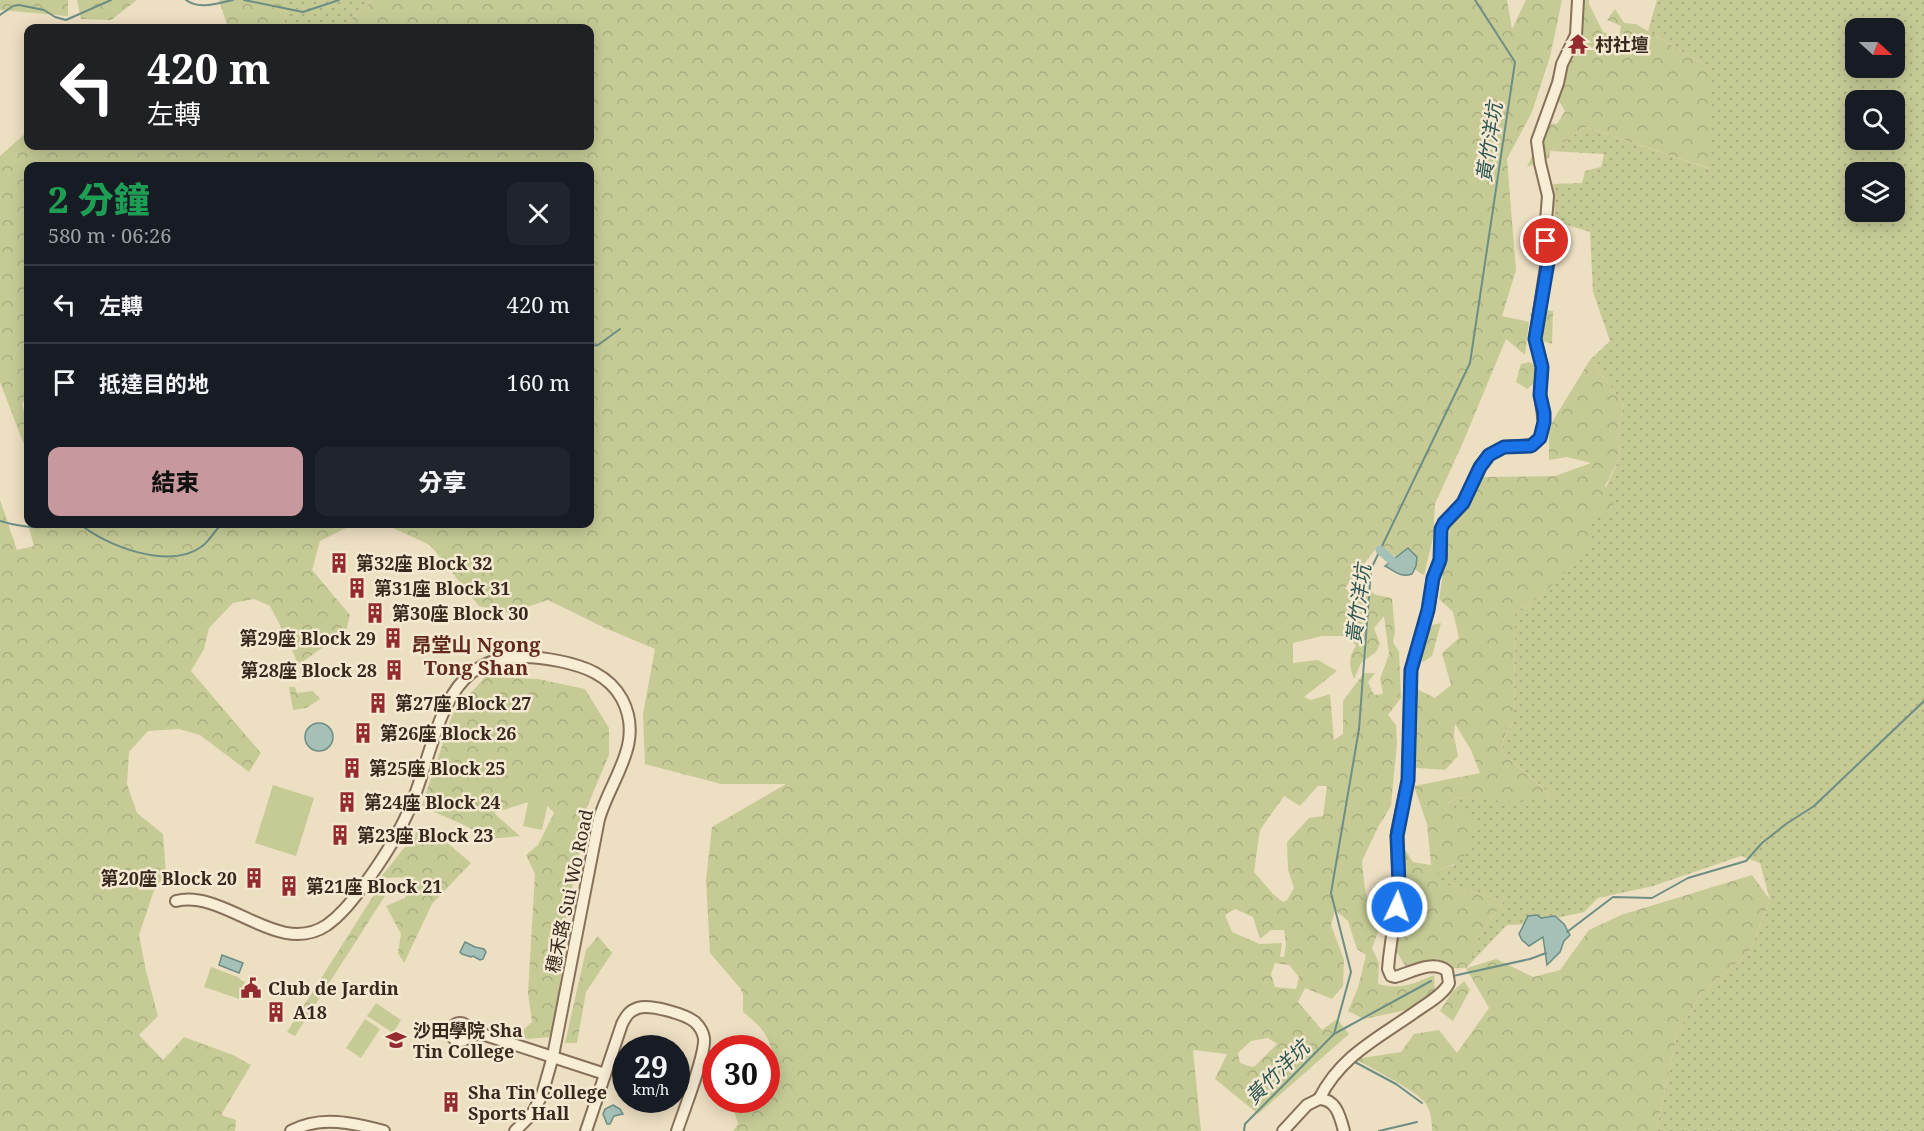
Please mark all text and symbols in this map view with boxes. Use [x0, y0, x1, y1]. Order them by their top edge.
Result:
north arrow [1845, 18, 1905, 78]
map controls [1845, 18, 1905, 222]
temple icon: 村社壇 [1566, 32, 1590, 56]
place label: 村社壇 [1595, 32, 1649, 56]
text: 420 m [147, 39, 271, 96]
icon: left [48, 48, 126, 126]
button: search [1845, 90, 1905, 150]
text: 左轉 [147, 95, 201, 132]
water label: 黃竹洋坑 [1470, 98, 1508, 183]
button: layers [1845, 162, 1905, 222]
text: 2 分鐘 [48, 175, 150, 224]
button: close [507, 182, 570, 245]
pin [1520, 215, 1571, 266]
text: 580 m · 06:26 [48, 222, 171, 249]
icon: arrive [1529, 224, 1562, 257]
icon: left [48, 288, 81, 321]
text: 420 m [507, 289, 570, 319]
text: 左轉 [99, 290, 143, 320]
icon: arrive [48, 366, 81, 399]
text: 160 m [507, 367, 570, 397]
text: 抵達目的地 [99, 368, 209, 398]
button: 結束 [48, 447, 303, 516]
button: 分享 [315, 447, 570, 516]
building icon: 第32座 Block 32 [327, 551, 351, 575]
place label: 第32座 Block 32 [356, 551, 492, 575]
water label: 黃竹洋坑 [1340, 560, 1377, 645]
building icon: 第31座 Block 31 [345, 576, 369, 600]
place label: 第31座 Block 31 [374, 576, 510, 600]
building icon: 第30座 Block 30 [363, 601, 387, 625]
place label: 第30座 Block 30 [392, 601, 528, 625]
place label: 第29座 Block 29 [240, 626, 376, 650]
building icon: 第29座 Block 29 [381, 626, 405, 650]
district label: 昂堂山 Ngong Tong Shan [412, 631, 541, 681]
place label: 第28座 Block 28 [241, 658, 377, 682]
building icon: 第28座 Block 28 [382, 658, 406, 682]
building icon: 第27座 Block 27 [366, 691, 390, 715]
place label: 第27座 Block 27 [395, 691, 531, 715]
building icon: 第26座 Block 26 [351, 721, 375, 745]
place label: 第26座 Block 26 [380, 721, 516, 745]
building icon: 第25座 Block 25 [340, 756, 364, 780]
place label: 第25座 Block 25 [369, 756, 505, 780]
building icon: 第24座 Block 24 [335, 790, 359, 814]
place label: 第24座 Block 24 [364, 790, 500, 814]
street label: 穗禾路 Sui Wo Road [540, 807, 598, 975]
building icon: 第23座 Block 23 [328, 823, 352, 847]
place label: 第23座 Block 23 [357, 823, 493, 847]
place label: 第20座 Block 20 [101, 866, 237, 890]
building icon: 第20座 Block 20 [242, 866, 266, 890]
building icon: 第21座 Block 21 [277, 874, 301, 898]
place label: 第21座 Block 21 [306, 874, 442, 898]
position arrow [1365, 875, 1429, 939]
public building icon: Club de Jardin [239, 976, 263, 1000]
place label: Club de Jardin [268, 976, 399, 1000]
building icon: A18 [264, 1000, 288, 1024]
place label: A18 [293, 1000, 327, 1024]
place label: 沙田學院 Sha Tin College [413, 1018, 523, 1063]
school or university icon: 沙田學院 Sha Tin College [384, 1028, 408, 1052]
water label: 黃竹洋坑 [1239, 1032, 1317, 1110]
speed limit sign: 30 [702, 1035, 780, 1113]
text: 29 [634, 1046, 668, 1087]
text: km/h [633, 1079, 669, 1099]
place label: Sha Tin College Sports Hall [468, 1080, 607, 1125]
building icon: Sha Tin College Sports Hall [439, 1090, 463, 1114]

